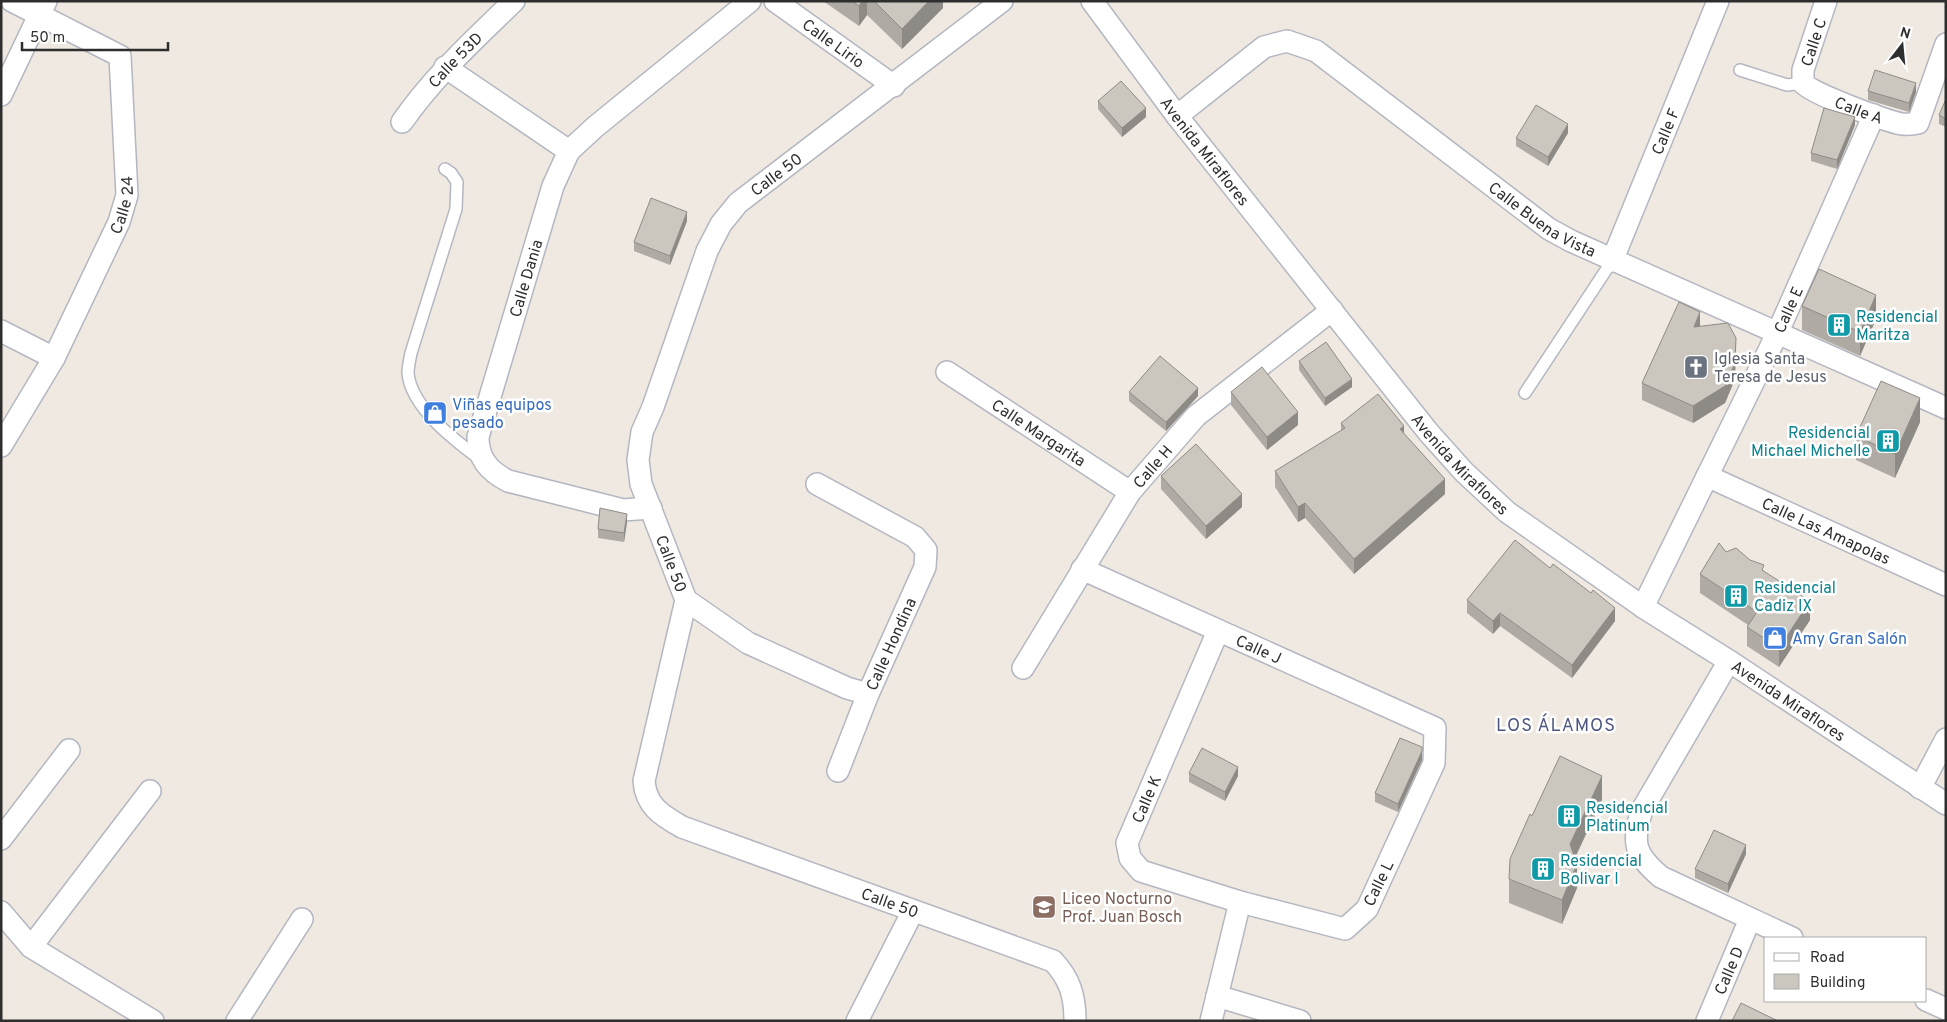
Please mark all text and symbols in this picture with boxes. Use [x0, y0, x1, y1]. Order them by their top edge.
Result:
street label: Calle Lirio [797, 15, 867, 74]
street label: Calle C [1798, 16, 1832, 69]
scale bar [22, 20, 169, 52]
north arrow [1877, 20, 1927, 70]
text: N [1898, 24, 1912, 44]
text: 50 m [30, 29, 65, 48]
street label: Calle 53D [425, 29, 488, 93]
street label: Calle A [1831, 93, 1885, 130]
street label: Avenida Miraflores [1155, 94, 1253, 211]
street label: Calle F [1648, 106, 1685, 158]
street label: Calle 50 [747, 150, 807, 202]
street label: Calle 24 [107, 175, 139, 238]
street label: Calle Buena Vista [1484, 178, 1599, 263]
street label: Calle Dania [506, 237, 548, 320]
street label: Calle E [1771, 284, 1809, 337]
place label: Residencial Maritza [1856, 308, 1938, 346]
building icon: Residencial Maritza [1826, 312, 1852, 338]
place label: Iglesia Santa Teresa de Jesus [1714, 350, 1827, 388]
church icon: Iglesia Santa Teresa de Jesus [1683, 354, 1709, 380]
place label: Viñas equipos pesado [452, 396, 552, 434]
street label: Calle Margarita [987, 396, 1089, 472]
shop icon: Viñas equipos pesado [422, 400, 448, 426]
street label: Avenida Miraflores [1406, 411, 1512, 520]
place label: Residencial Michael Michelle [1751, 424, 1870, 462]
building icon: Residencial Michael Michelle [1875, 428, 1901, 454]
street label: Calle H [1130, 442, 1178, 493]
street label: Calle Las Amapolas [1758, 494, 1893, 570]
street label: Calle 50 [650, 533, 690, 596]
place label: Residencial Cadiz IX [1754, 579, 1836, 617]
building icon: Residencial Cadiz IX [1723, 583, 1749, 609]
street label: Calle Hondina [863, 595, 922, 694]
shop icon: Amy Gran Salón [1762, 625, 1788, 651]
place label: Amy Gran Salón [1792, 630, 1907, 650]
street label: Calle J [1232, 631, 1284, 670]
street label: Avenida Miraflores [1727, 657, 1848, 747]
district label: LOS ÁLAMOS [1496, 713, 1616, 738]
street label: Calle K [1129, 773, 1167, 827]
place label: Residencial Platinum [1586, 799, 1668, 837]
building icon: Residencial Platinum [1556, 803, 1582, 829]
place label: Residencial Bolivar I [1560, 852, 1642, 890]
building icon: Residencial Bolivar I [1530, 856, 1556, 882]
street label: Calle L [1360, 858, 1399, 910]
street label: Calle 50 [858, 884, 921, 924]
place label: Liceo Nocturno Prof. Juan Bosch [1062, 890, 1182, 928]
school or university icon: Liceo Nocturno Prof. Juan Bosch [1031, 894, 1057, 920]
legend [1764, 937, 1927, 1002]
street label: Calle D [1711, 944, 1749, 998]
text: Road [1810, 949, 1845, 968]
text: Building [1810, 974, 1865, 993]

